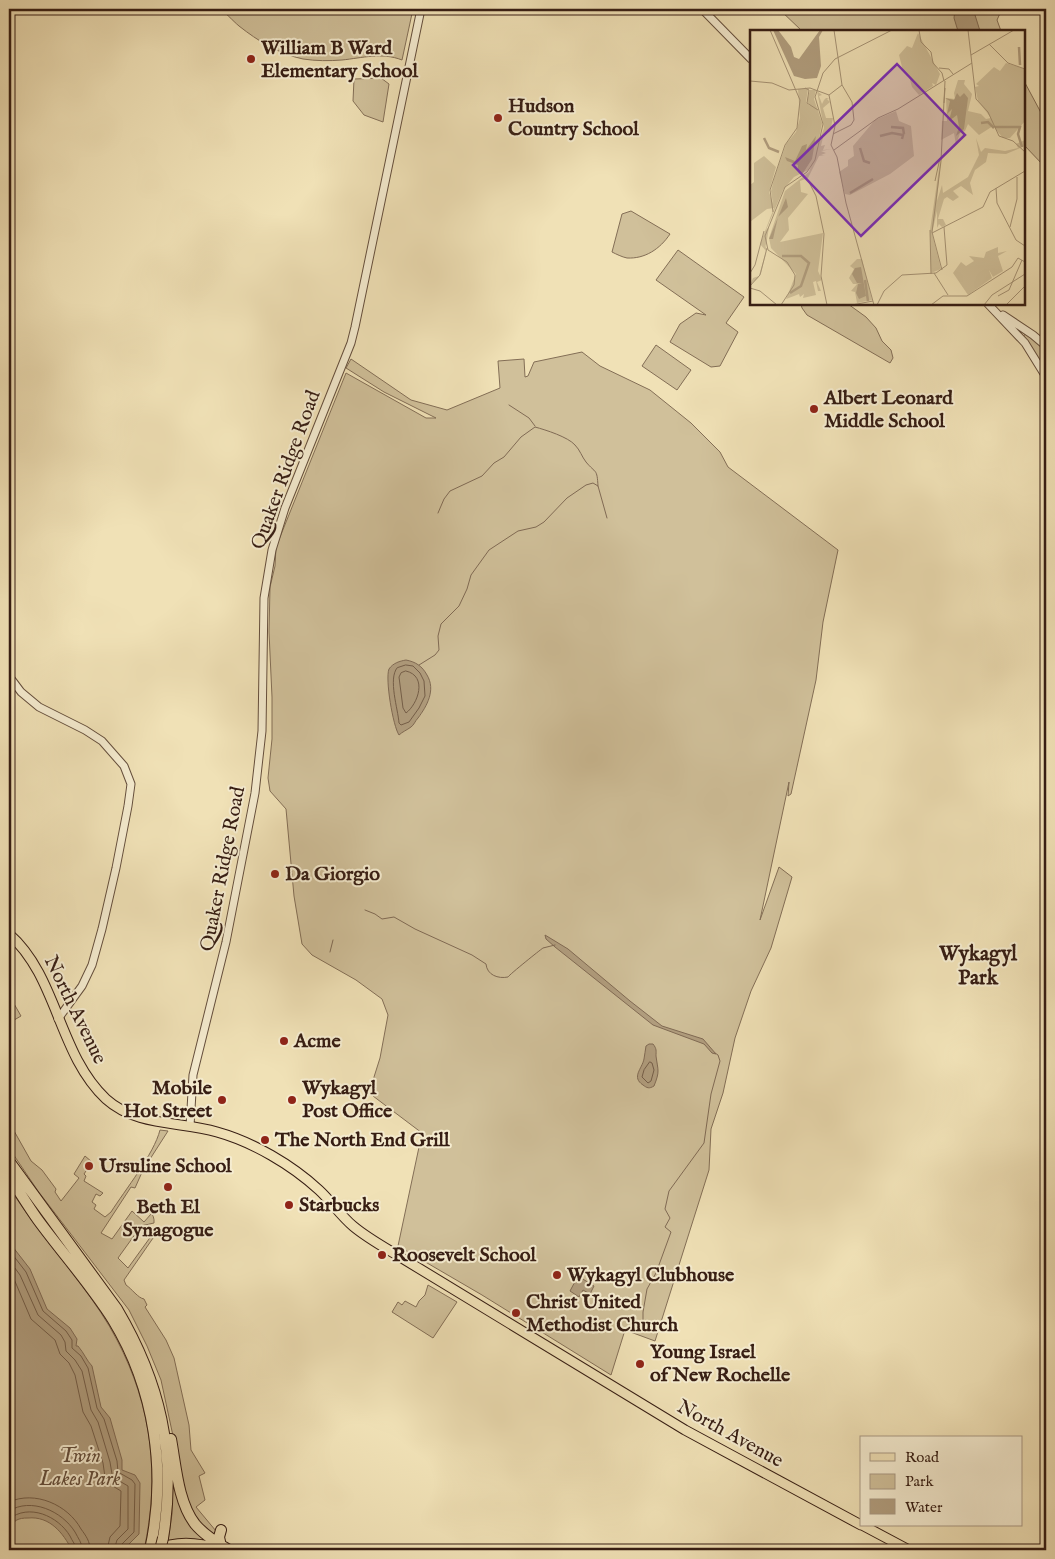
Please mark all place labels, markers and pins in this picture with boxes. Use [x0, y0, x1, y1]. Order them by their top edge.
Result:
place label: William B Ward Elementary School [260, 36, 419, 84]
marker: William B Ward Elementary School [245, 53, 257, 65]
place label: Hudson Country School [508, 94, 639, 142]
marker: Hudson Country School [492, 112, 504, 124]
place label: Albert Leonard Middle School [823, 386, 954, 434]
marker: Albert Leonard Middle School [808, 403, 820, 415]
place label: Da Giorgio [285, 862, 380, 887]
marker: Da Giorgio [269, 868, 281, 880]
place label: Acme [293, 1029, 341, 1054]
marker: Acme [278, 1035, 290, 1047]
place label: Mobile Hot Street [123, 1076, 213, 1124]
place label: Wykagyl Post Office [301, 1076, 393, 1124]
marker: Mobile Hot Street [216, 1094, 228, 1106]
marker: Wykagyl Post Office [286, 1094, 298, 1106]
place label: The North End Grill [274, 1128, 450, 1153]
marker: The North End Grill [259, 1134, 271, 1146]
place label: Ursuline School [98, 1154, 232, 1179]
marker: Ursuline School [83, 1160, 95, 1172]
marker: Beth El Synagogue [162, 1181, 174, 1193]
place label: Starbucks [299, 1193, 379, 1218]
place label: Beth El Synagogue [122, 1195, 214, 1243]
marker: Starbucks [283, 1199, 295, 1211]
place label: Roosevelt School [392, 1243, 536, 1268]
marker: Roosevelt School [376, 1249, 388, 1261]
place label: Wykagyl Clubhouse [566, 1263, 735, 1288]
marker: Wykagyl Clubhouse [551, 1269, 563, 1281]
place label: Christ United Methodist Church [526, 1290, 678, 1338]
marker: Christ United Methodist Church [510, 1307, 522, 1319]
place label: Young Israel of New Rochelle [650, 1340, 791, 1388]
marker: Young Israel of New Rochelle [634, 1358, 646, 1370]

